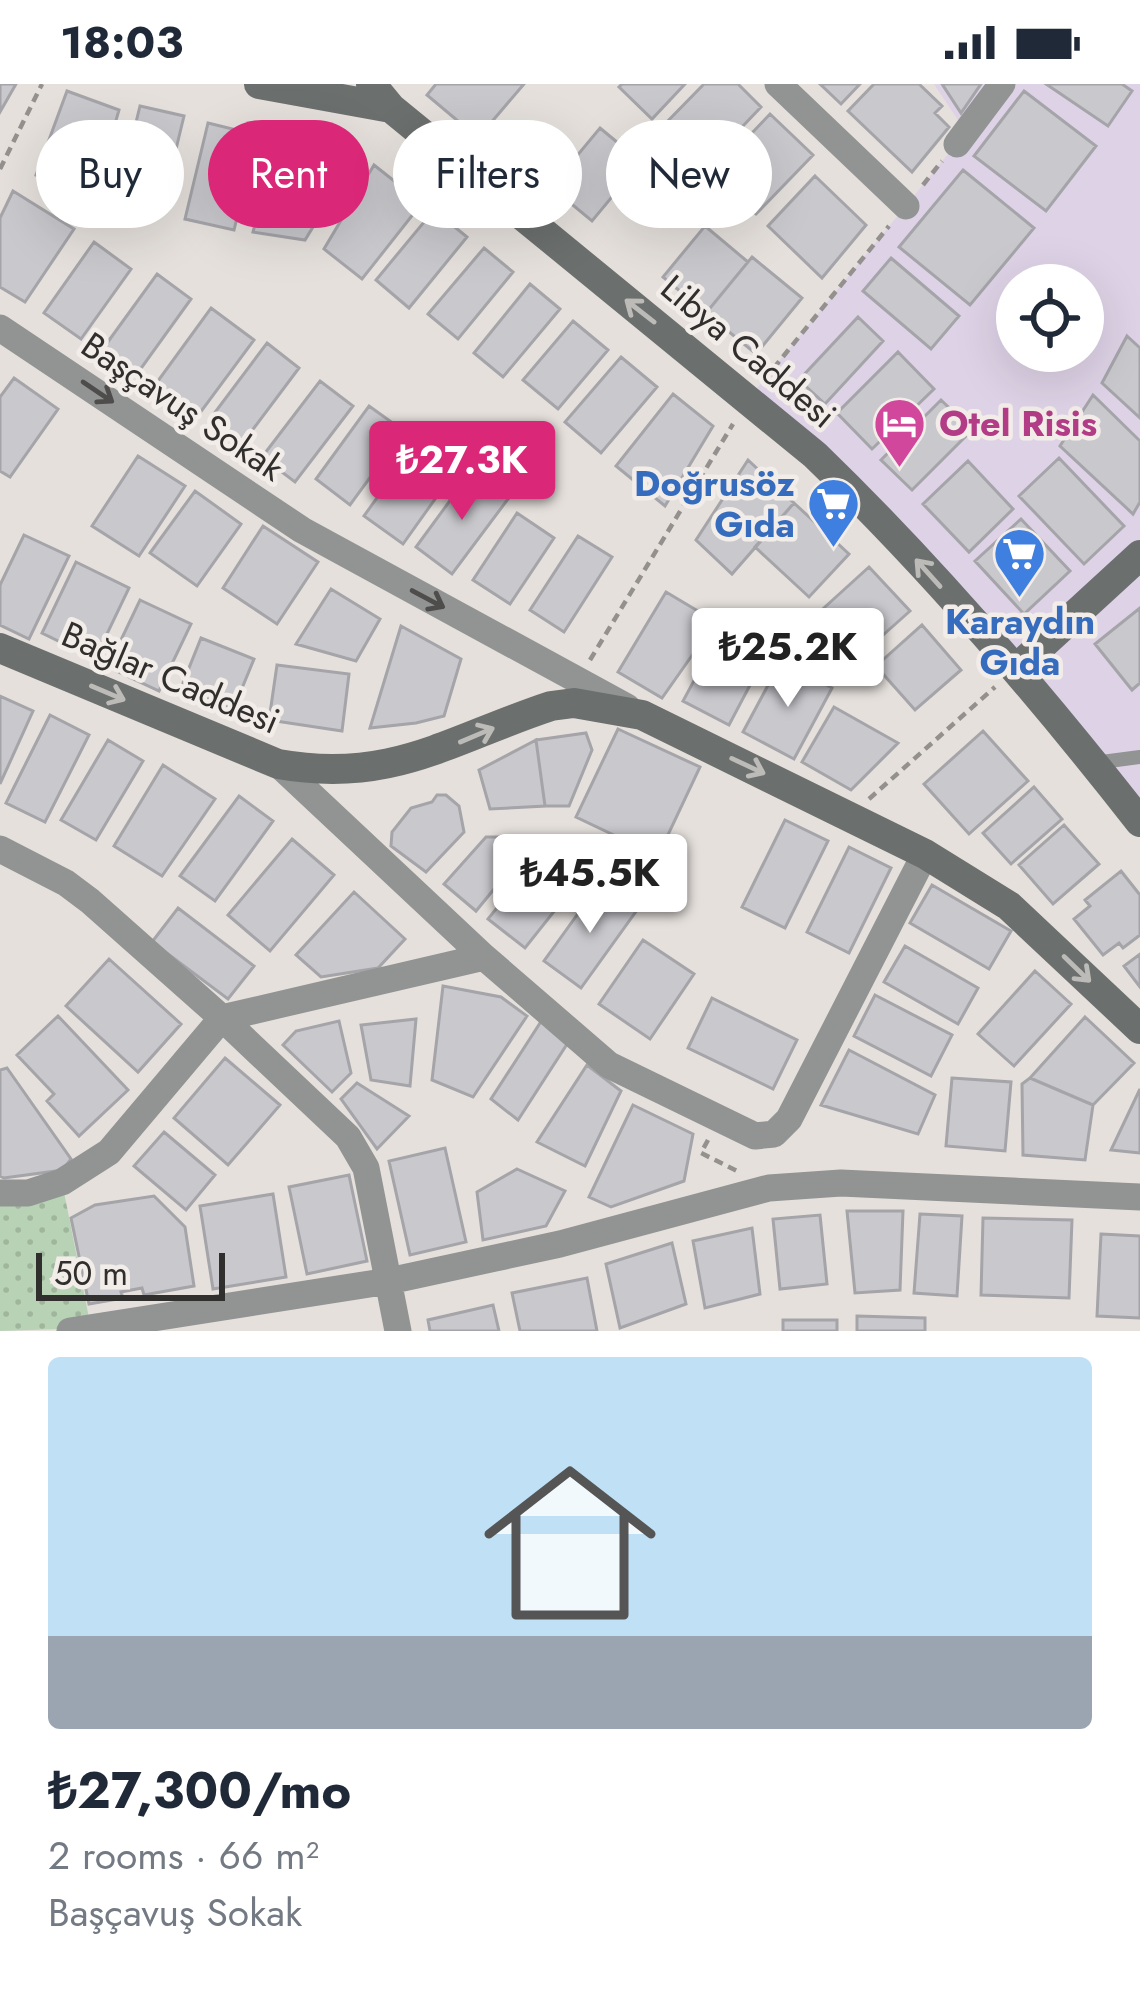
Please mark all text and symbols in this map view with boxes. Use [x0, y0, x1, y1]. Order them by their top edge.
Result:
text: 18:03 [60, 10, 183, 75]
chip: Buy [36, 120, 184, 228]
chip: Rent [208, 120, 369, 228]
chip: Filters [393, 120, 582, 228]
chip: New [606, 120, 772, 228]
street label: Libya Caddesi [650, 262, 848, 440]
map controls [996, 264, 1104, 372]
button: locate [996, 264, 1104, 372]
one-way arrow [625, 298, 656, 325]
street label: Başçavuş Sokak [71, 319, 295, 493]
one-way arrow [80, 379, 114, 404]
hotel icon: Otel Risis [872, 395, 928, 469]
place label: Otel Risis [939, 397, 1097, 449]
pin: ₺27.3K [364, 421, 560, 523]
text: ₺27.3K [396, 431, 528, 488]
place label: Doğrusöz Gıda [634, 457, 795, 550]
supermarket icon: Doğrusöz Gıda [806, 476, 862, 550]
supermarket icon: Karaydın Gıda [992, 525, 1048, 599]
one-way arrow [915, 558, 943, 588]
one-way arrow [409, 588, 444, 611]
place label: Karaydın Gıda [945, 595, 1095, 688]
street label: Bağlar Caddesi [54, 608, 288, 746]
pin: ₺25.2K [690, 608, 886, 710]
text: ₺25.2K [719, 618, 857, 675]
one-way arrow [88, 684, 125, 705]
one-way arrow [458, 723, 495, 744]
one-way arrow [729, 756, 765, 778]
pin: ₺45.5K [492, 834, 688, 936]
text: ₺45.5K [520, 844, 660, 901]
one-way arrow [1062, 954, 1091, 982]
scale bar [36, 1247, 225, 1300]
text: 50 m [54, 1250, 128, 1297]
icon: home [462, 1435, 678, 1651]
text: ₺27,300/mo [48, 1753, 351, 1827]
text: 2 rooms · 66 m² [48, 1827, 319, 1884]
text: Başçavuş Sokak [48, 1884, 302, 1941]

